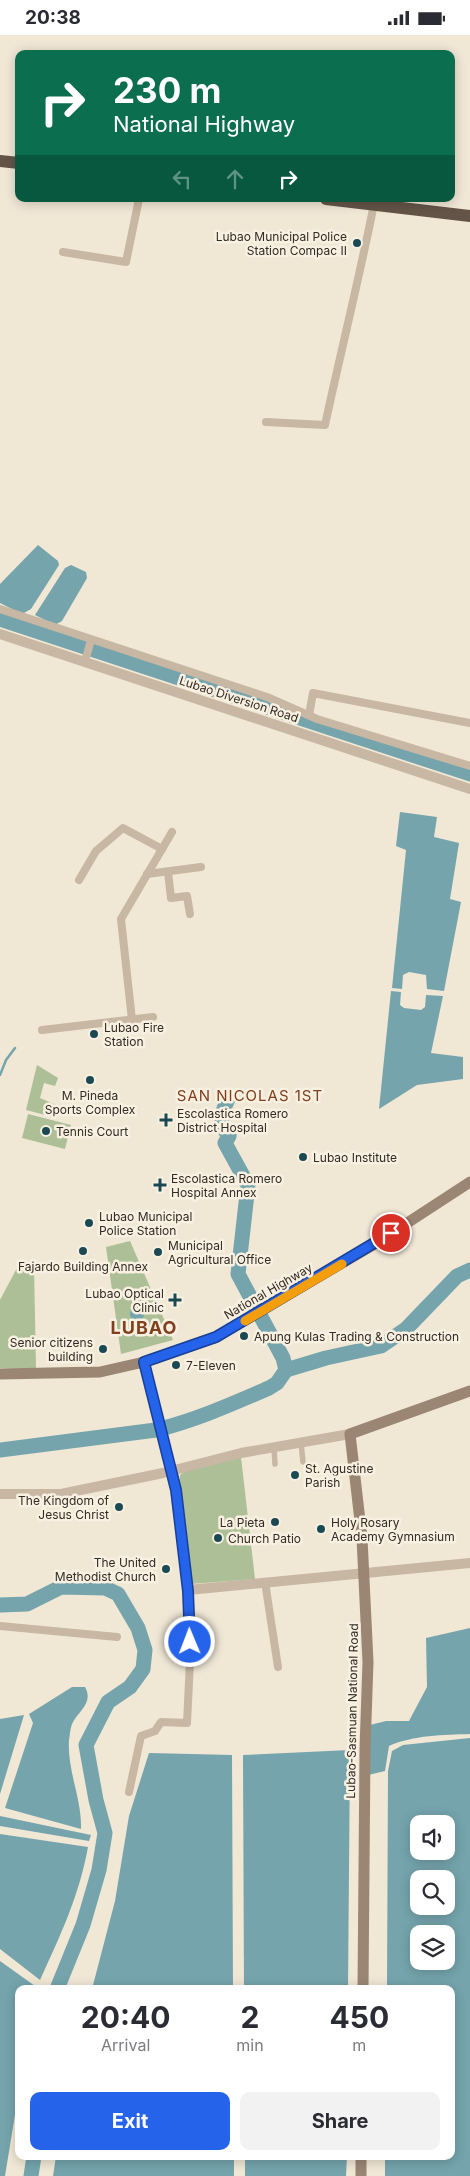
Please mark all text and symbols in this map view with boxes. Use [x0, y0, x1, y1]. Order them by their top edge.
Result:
text: 20:38 [25, 6, 81, 29]
text: 230 m [113, 69, 221, 111]
icon: right [30, 70, 95, 135]
text: National Highway [113, 111, 295, 137]
icon: left [168, 165, 196, 193]
icon: ahead [221, 165, 249, 193]
icon: right [274, 165, 302, 193]
place label: Lubao Municipal Police Station Compac II [216, 229, 347, 258]
marker: Lubao Municipal Police Station Compac II [351, 237, 363, 249]
street label: Lubao Diversion Road [178, 673, 300, 725]
place label: Lubao Fire Station [104, 1020, 164, 1049]
marker: Lubao Fire Station [88, 1028, 100, 1040]
marker: M. Pineda Sports Complex [84, 1074, 96, 1086]
district label: SAN NICOLAS 1ST [177, 1086, 323, 1105]
place label: M. Pineda Sports Complex [45, 1088, 136, 1117]
place label: Escolastica Romero District Hospital [177, 1106, 288, 1135]
marker: Escolastica Romero District Hospital [159, 1113, 173, 1127]
place label: Tennis Court [56, 1124, 128, 1139]
marker: Tennis Court [40, 1125, 52, 1137]
place label: Lubao Institute [313, 1150, 397, 1165]
marker: Lubao Institute [297, 1151, 309, 1163]
place label: Escolastica Romero Hospital Annex [171, 1171, 282, 1200]
marker: Escolastica Romero Hospital Annex [153, 1178, 167, 1192]
place label: Lubao Municipal Police Station [99, 1209, 192, 1238]
pin [370, 1212, 412, 1254]
marker: Lubao Municipal Police Station [83, 1217, 95, 1229]
icon: arrive [377, 1219, 405, 1247]
place label: Municipal Agricultural Office [168, 1238, 271, 1267]
marker: Fajardo Building Annex [77, 1245, 89, 1257]
marker: Municipal Agricultural Office [152, 1246, 164, 1258]
place label: Fajardo Building Annex [18, 1259, 148, 1274]
street label: National Highway [221, 1260, 315, 1322]
place label: Lubao Optical Clinic [85, 1286, 164, 1315]
marker: Lubao Optical Clinic [168, 1293, 182, 1307]
district label: LUBAO [111, 1317, 177, 1338]
place label: Apung Kulas Trading & Construction [254, 1329, 459, 1344]
marker: Apung Kulas Trading & Construction [238, 1330, 250, 1342]
place label: Senior citizens building [10, 1335, 93, 1364]
marker: Senior citizens building [97, 1343, 109, 1355]
place label: 7-Eleven [186, 1358, 236, 1373]
marker: 7-Eleven [170, 1359, 182, 1371]
place label: St. Agustine Parish [305, 1461, 373, 1490]
marker: St. Agustine Parish [289, 1469, 301, 1481]
place label: The Kingdom of Jesus Christ [18, 1493, 110, 1522]
marker: The Kingdom of Jesus Christ [113, 1501, 125, 1513]
place label: La Pieta [220, 1515, 265, 1530]
place label: Holy Rosary Academy Gymnasium [331, 1515, 455, 1544]
marker: La Pieta [269, 1516, 281, 1528]
marker: Holy Rosary Academy Gymnasium [315, 1523, 327, 1535]
place label: Church Patio [228, 1531, 301, 1546]
marker: Church Patio [212, 1532, 224, 1544]
place label: The United Methodist Church [55, 1555, 156, 1584]
marker: The United Methodist Church [160, 1563, 172, 1575]
position arrow [163, 1615, 215, 1667]
street label: Lubao-Sasmuan National Road [343, 1623, 361, 1799]
map controls [410, 1815, 455, 1970]
button: sound [410, 1815, 455, 1860]
button: search [410, 1870, 455, 1915]
button: layers [410, 1925, 455, 1970]
text: 20:40 [81, 1999, 170, 2035]
text: 2 [241, 1999, 259, 2035]
text: 450 [329, 1999, 389, 2035]
text: Arrival [101, 2035, 150, 2055]
text: min [236, 2035, 264, 2055]
text: m [352, 2035, 366, 2055]
button: Exit [30, 2092, 230, 2150]
button: Share [240, 2092, 440, 2150]

